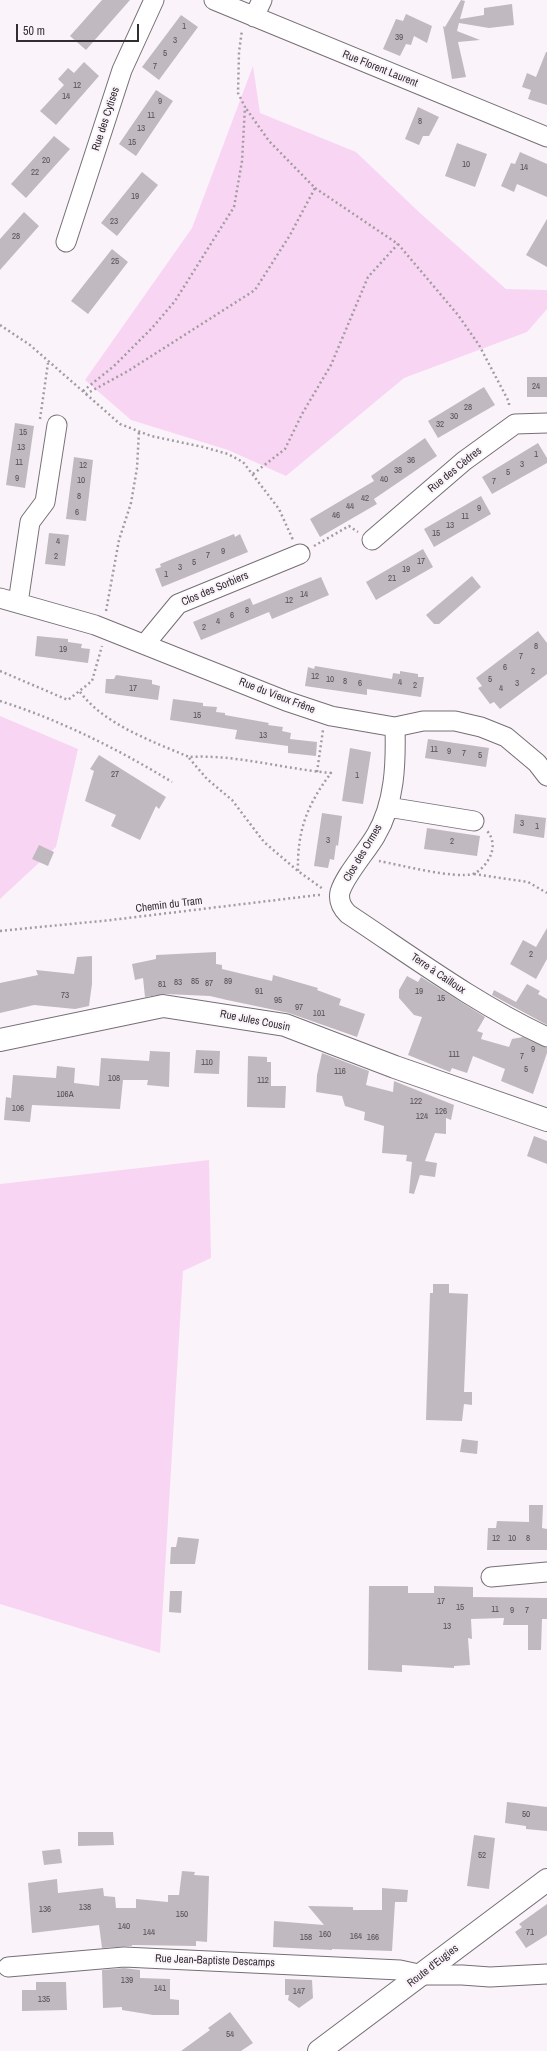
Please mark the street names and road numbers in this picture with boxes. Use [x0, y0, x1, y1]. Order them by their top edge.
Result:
street label: Rue Florent Laurent [340, 48, 420, 90]
street label: Rue des Cytises [89, 85, 123, 153]
street label: Rue des Cèdres [426, 444, 484, 496]
street label: Clos des Sorbiers [179, 569, 251, 609]
street label: Rue du Vieux Frêne [237, 675, 317, 717]
street label: Clos des Ormes [341, 822, 385, 884]
street label: Chemin du Tram [135, 894, 203, 916]
street label: Terre à Cailloux [408, 951, 468, 997]
street label: Rue Jules Cousin [219, 1008, 291, 1034]
street label: Route d'Eugies [405, 1942, 461, 1990]
street label: Rue Jean-Baptiste Descamps [155, 1952, 275, 1970]

